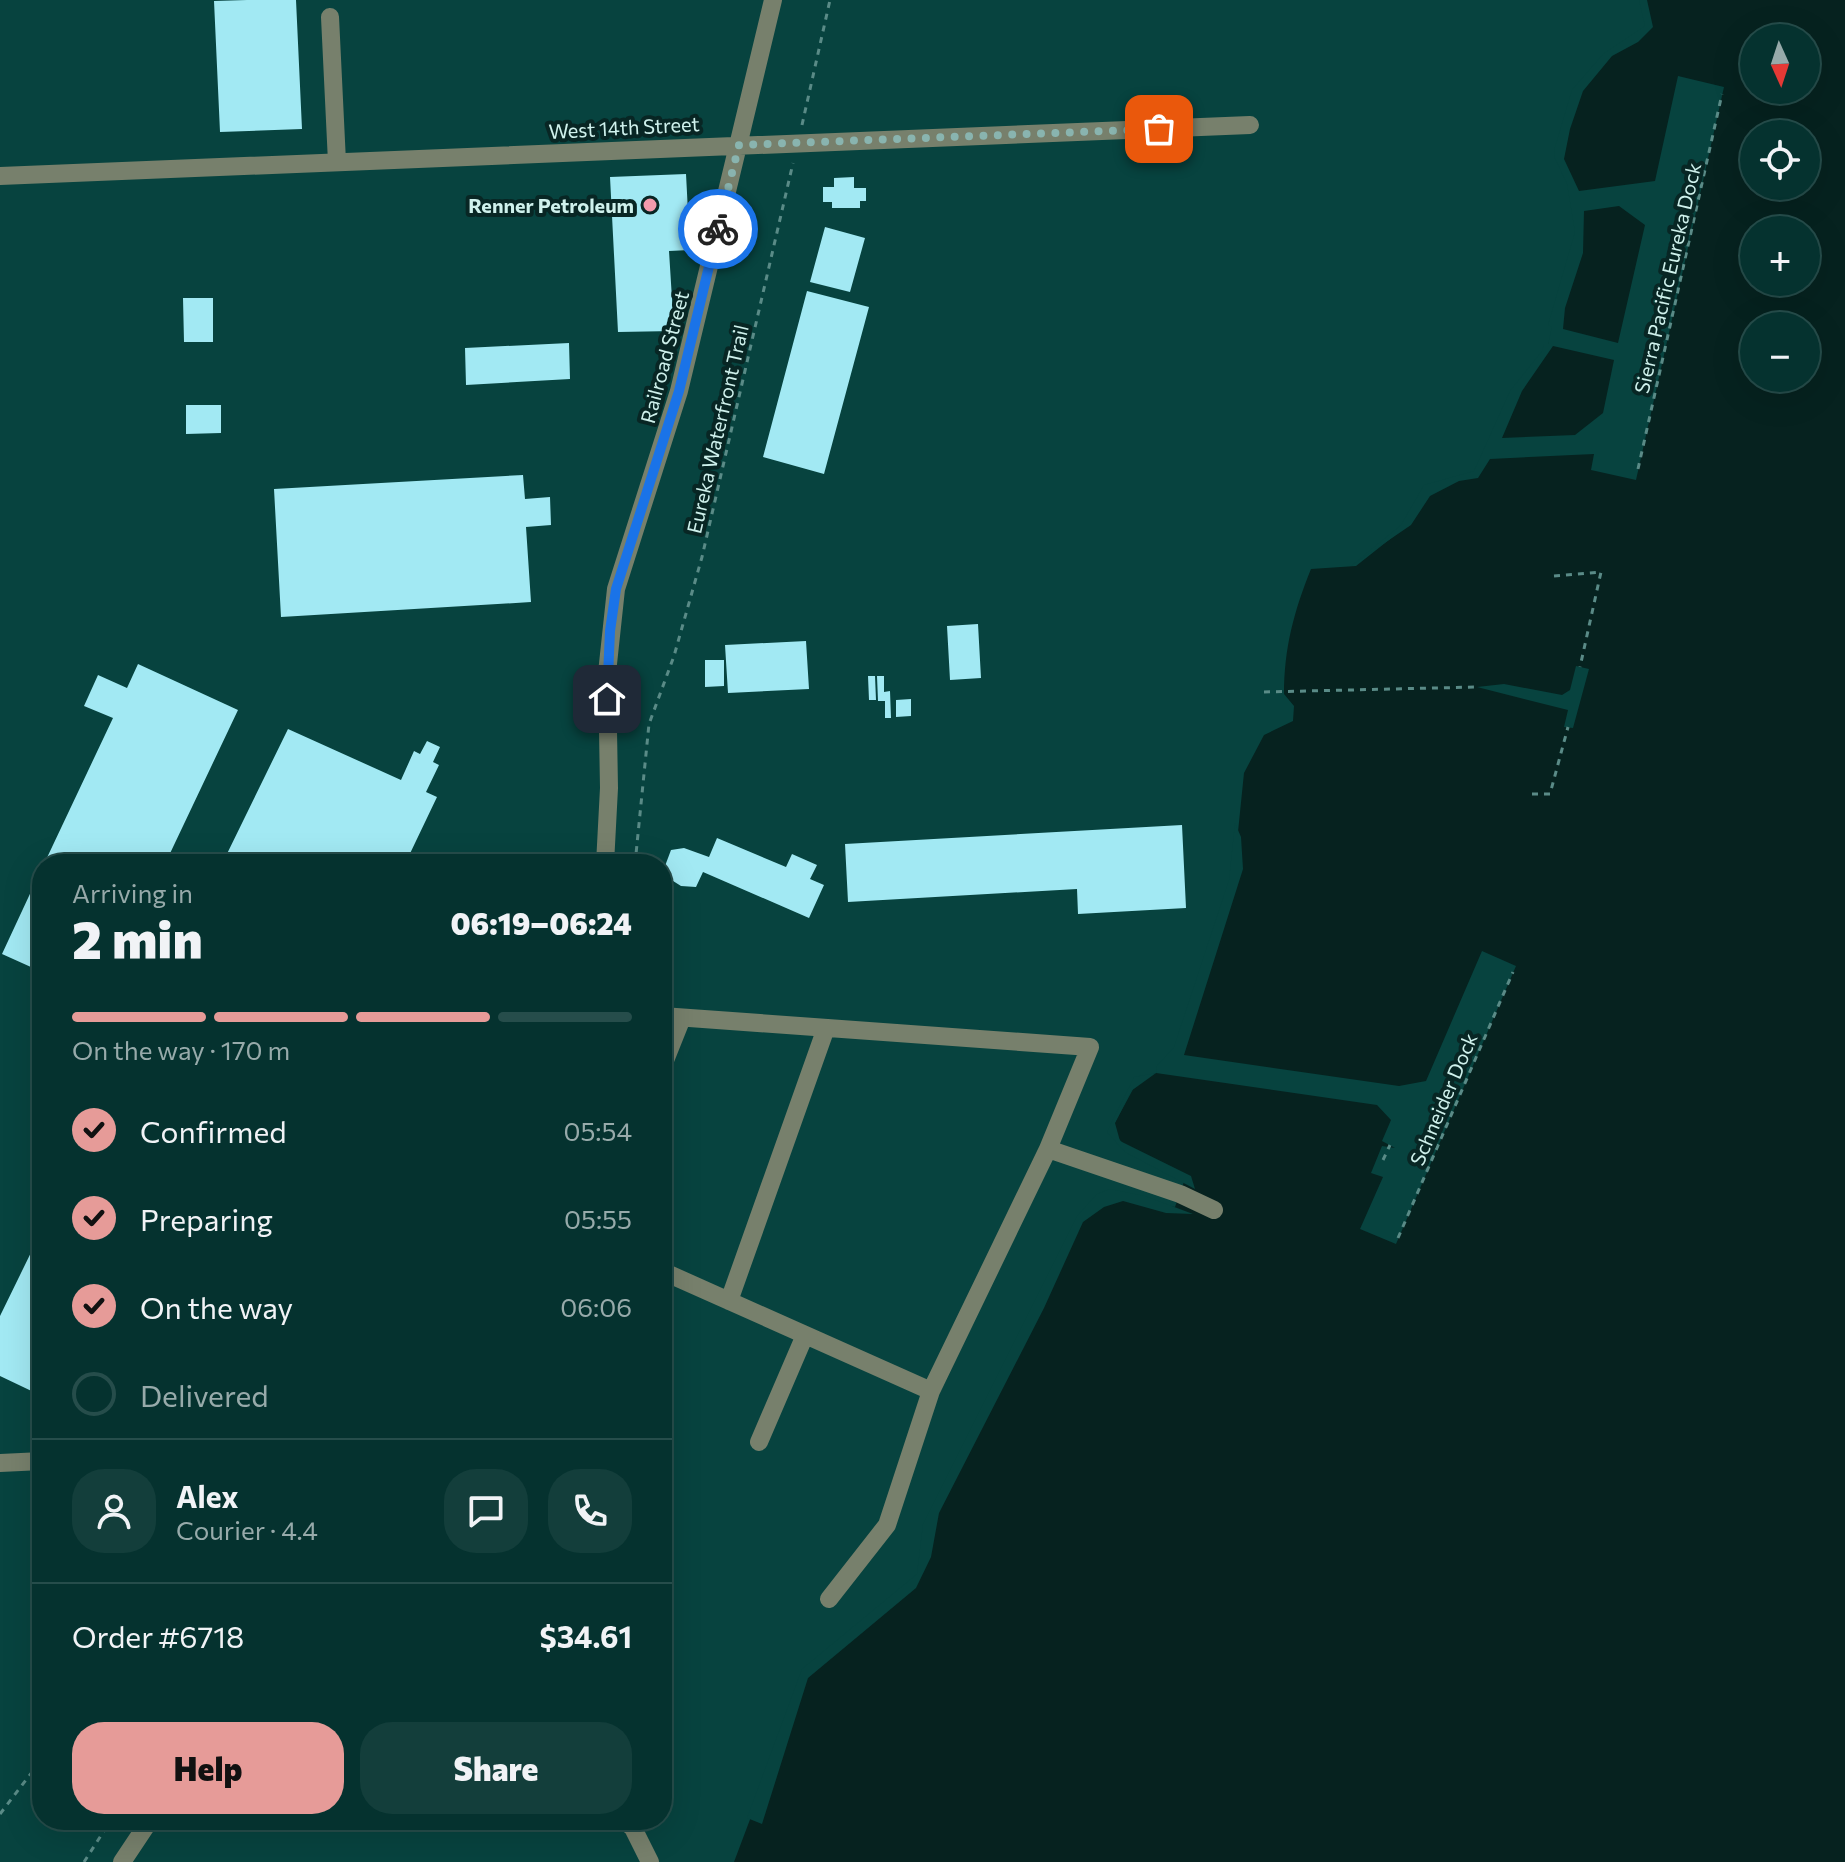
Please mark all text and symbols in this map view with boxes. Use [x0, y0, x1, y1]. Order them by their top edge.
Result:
north arrow [1740, 24, 1820, 104]
map controls [1740, 24, 1820, 392]
pin [1125, 95, 1193, 163]
icon: bag [1137, 107, 1181, 151]
street label: West 14th Street [548, 111, 700, 143]
button: locate [1740, 120, 1820, 200]
street label: Sierra Pacific Eureka Dock [1629, 160, 1705, 396]
courier [678, 189, 758, 269]
place label: Renner Petroleum [468, 193, 634, 217]
marker: Renner Petroleum [641, 196, 659, 214]
icon: bike [696, 207, 740, 251]
button: + [1740, 216, 1820, 296]
street label: Railroad Street [635, 288, 693, 426]
button: − [1740, 312, 1820, 392]
street label: Eureka Waterfront Trail [681, 322, 753, 536]
pin [573, 665, 641, 733]
icon: home [585, 677, 629, 721]
text: Arriving in [72, 877, 193, 908]
text: 06:19–06:24 [450, 904, 632, 941]
text: 2 min [72, 906, 203, 970]
street label: Schneider Dock [1404, 1029, 1482, 1169]
text: On the way · 170 m [72, 1034, 290, 1065]
icon: check [72, 1108, 116, 1152]
text: Confirmed [140, 1112, 287, 1149]
text: 05:54 [563, 1115, 632, 1146]
icon: check [72, 1196, 116, 1240]
text: Preparing [140, 1200, 273, 1237]
text: 05:55 [564, 1203, 632, 1234]
icon: check [72, 1284, 116, 1328]
text: On the way [140, 1288, 293, 1325]
text: 06:06 [560, 1291, 632, 1322]
text: Delivered [140, 1376, 269, 1413]
button: person [72, 1469, 156, 1553]
button: chat [444, 1469, 528, 1553]
button: phone [548, 1469, 632, 1553]
text: Alex [176, 1477, 239, 1514]
text: Courier · 4.4 [176, 1514, 318, 1545]
text: Order #6718 [72, 1617, 244, 1654]
text: $34.61 [539, 1617, 632, 1654]
button: Help [72, 1722, 344, 1814]
button: Share [360, 1722, 632, 1814]

